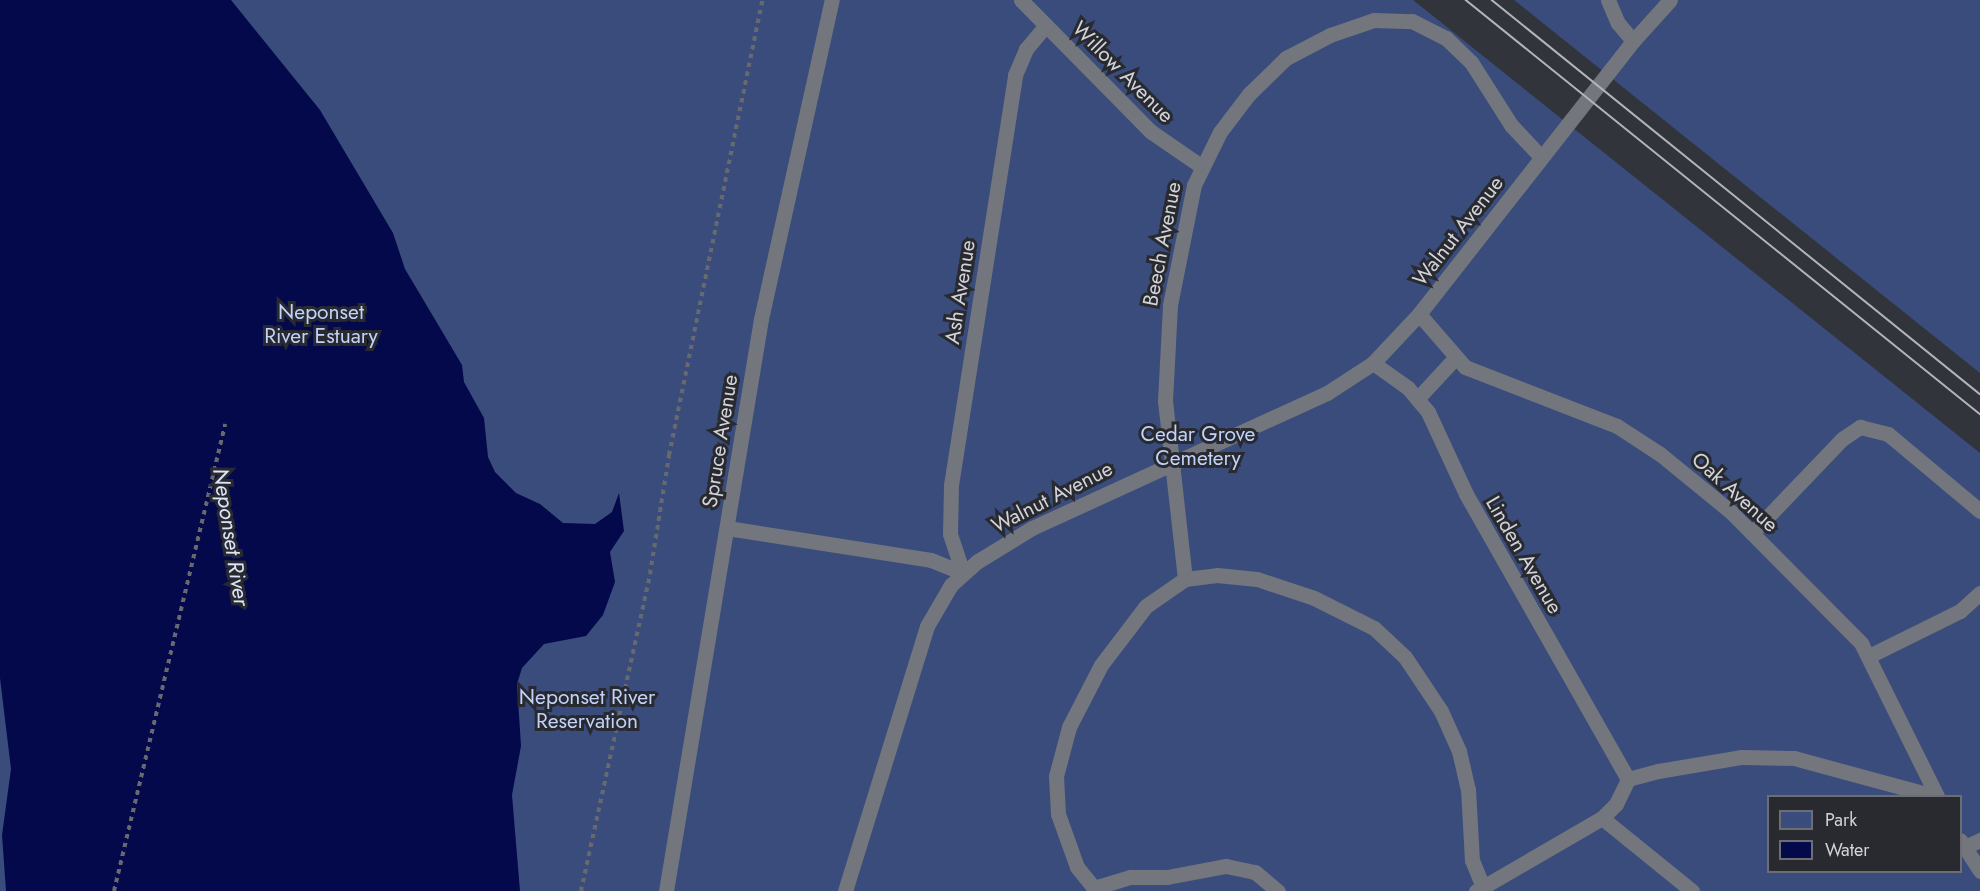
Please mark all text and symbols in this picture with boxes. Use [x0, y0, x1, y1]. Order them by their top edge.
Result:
street label: Willow Avenue [1067, 16, 1179, 128]
street label: Walnut Avenue [1407, 171, 1509, 291]
street label: Beech Avenue [1138, 180, 1186, 308]
street label: Ash Avenue [939, 238, 981, 346]
park label: Neponset River Estuary [264, 299, 378, 349]
street label: Spruce Avenue [697, 373, 743, 509]
park label: Cedar Grove Cemetery [1141, 421, 1255, 471]
street label: Oak Avenue [1687, 447, 1783, 537]
street label: Walnut Avenue [987, 456, 1117, 538]
water label: Neponset River [207, 466, 255, 608]
street label: Linden Avenue [1480, 492, 1568, 618]
park label: Neponset River Reservation [519, 684, 655, 734]
legend [1767, 795, 1962, 873]
text: Park [1825, 807, 1857, 833]
text: Water [1825, 837, 1869, 863]

